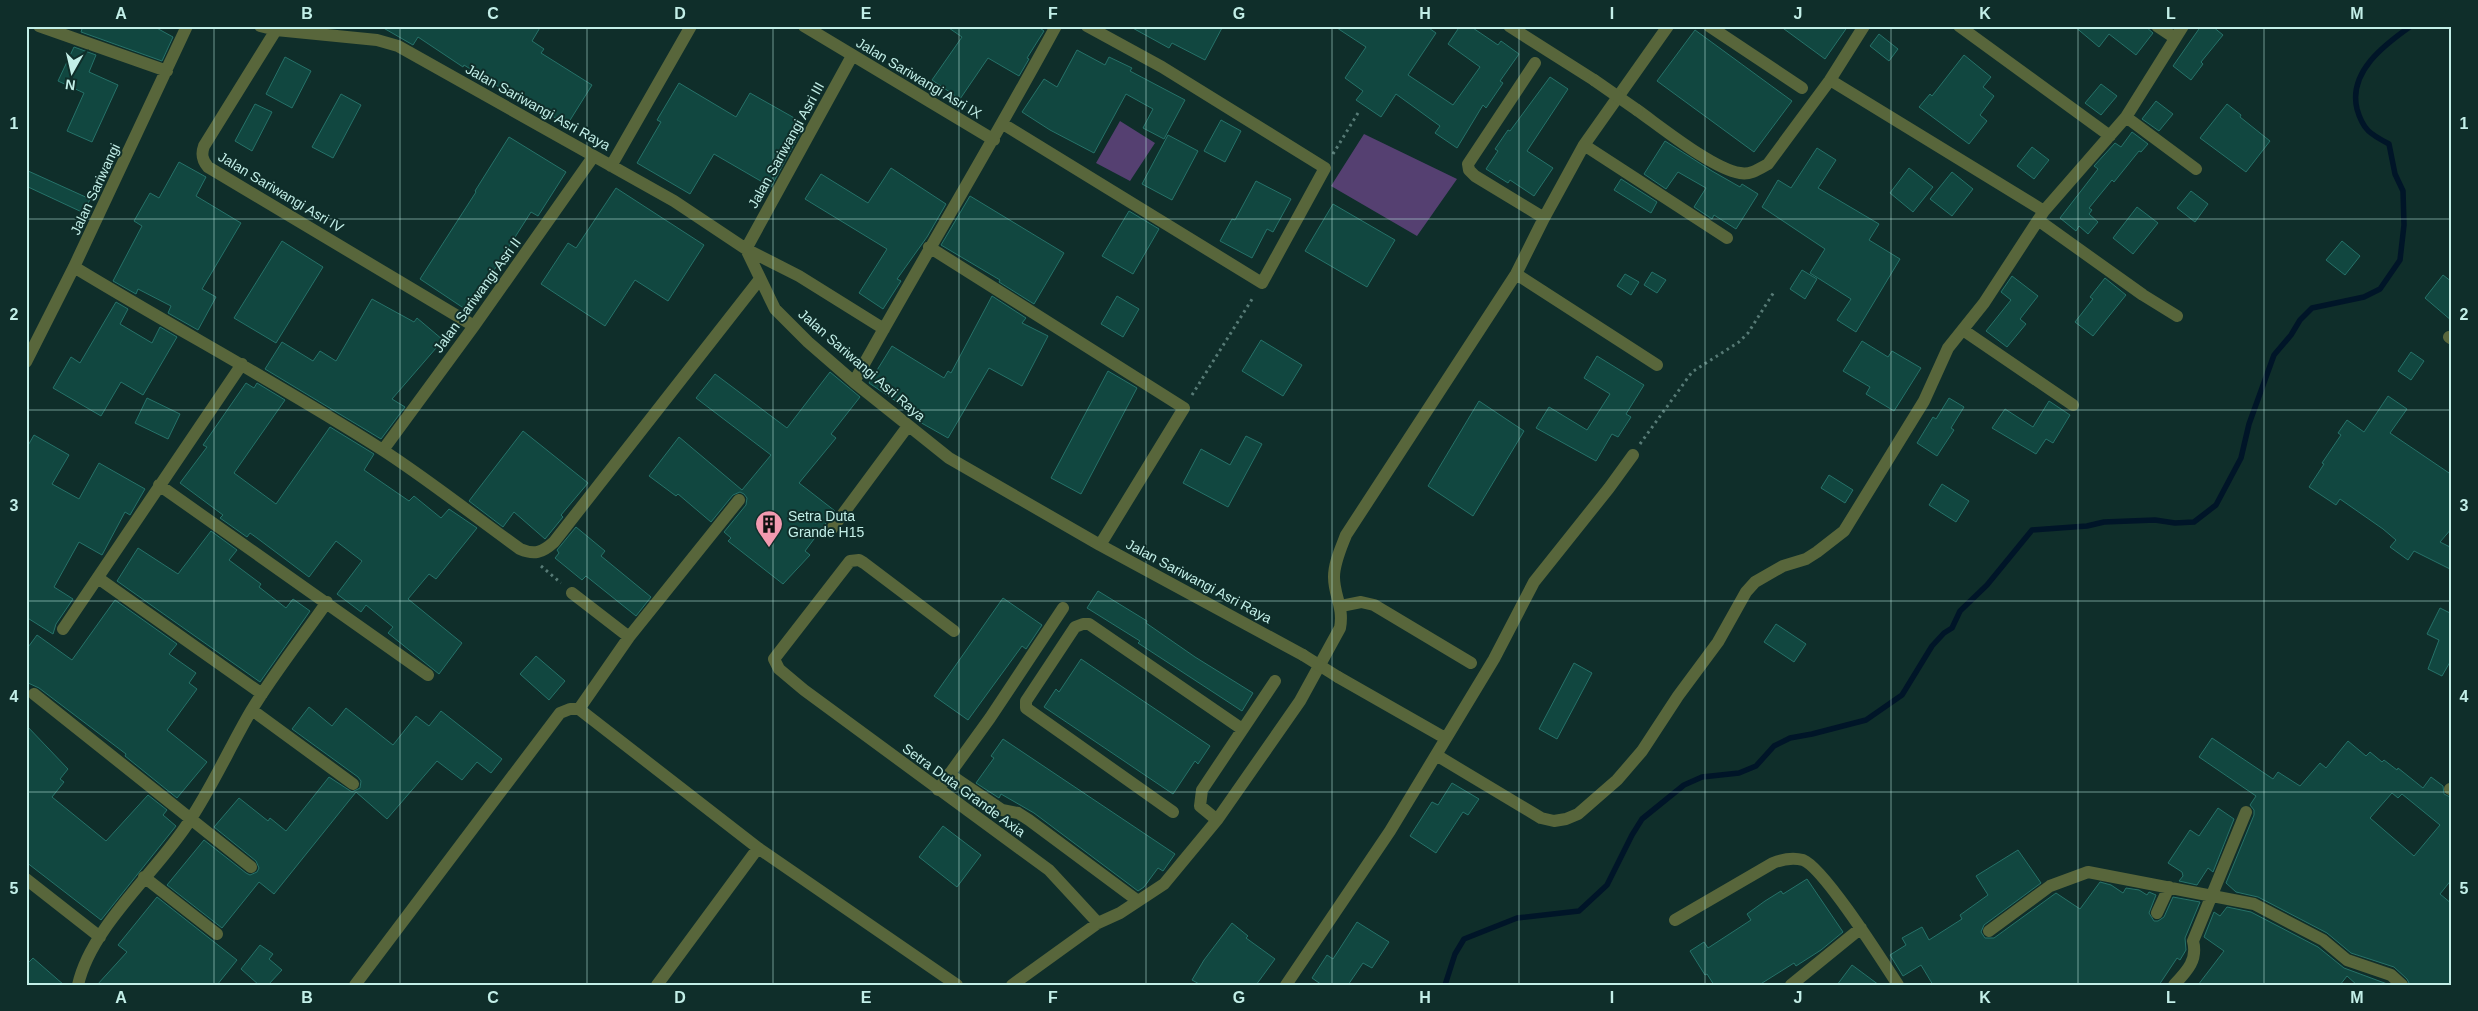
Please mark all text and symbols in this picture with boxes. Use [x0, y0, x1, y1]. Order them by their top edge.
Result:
text: A [115, 5, 127, 22]
text: B [301, 5, 313, 22]
text: C [487, 5, 499, 22]
text: D [674, 5, 686, 22]
text: E [861, 5, 872, 22]
text: F [1048, 5, 1058, 22]
text: G [1233, 5, 1245, 22]
text: H [1419, 5, 1431, 22]
text: I [1610, 5, 1614, 22]
text: J [1794, 5, 1802, 22]
text: K [1979, 5, 1991, 22]
text: L [2166, 5, 2176, 22]
text: M [2350, 5, 2364, 22]
street label: Jalan Sariwangi Asri IX [854, 34, 985, 122]
north arrow [48, 48, 98, 98]
street label: Jalan Sariwangi Asri Raya [463, 61, 613, 154]
text: N [64, 76, 76, 94]
street label: Jalan Sariwangi Asri III [745, 79, 827, 211]
text: 1 [10, 115, 19, 132]
text: 1 [2460, 115, 2469, 132]
street label: Jalan Sariwangi [67, 141, 123, 237]
street label: Jalan Sariwangi Asri IV [216, 148, 347, 236]
street label: Jalan Sariwangi Asri II [430, 235, 524, 355]
text: 2 [10, 306, 19, 323]
street label: Jalan Sariwangi Asri Raya [795, 306, 929, 425]
text: 2 [2460, 306, 2469, 323]
text: 3 [10, 497, 19, 514]
text: 3 [2460, 497, 2469, 514]
place label: Setra Duta Grande H15 [788, 508, 864, 540]
building icon: Setra Duta Grande H15 [754, 509, 784, 548]
street label: Jalan Sariwangi Asri Raya [1123, 536, 1275, 626]
text: 4 [10, 688, 19, 705]
text: 4 [2460, 688, 2469, 705]
street label: Setra Duta Grande Axia [899, 740, 1029, 840]
text: 5 [10, 880, 19, 897]
text: 5 [2460, 880, 2469, 897]
text: A [115, 989, 127, 1006]
text: B [301, 989, 313, 1006]
text: C [487, 989, 499, 1006]
text: D [674, 989, 686, 1006]
text: E [861, 989, 872, 1006]
text: F [1048, 989, 1058, 1006]
text: G [1233, 989, 1245, 1006]
text: H [1419, 989, 1431, 1006]
text: I [1610, 989, 1614, 1006]
text: J [1794, 989, 1802, 1006]
text: K [1979, 989, 1991, 1006]
text: L [2166, 989, 2176, 1006]
text: M [2350, 989, 2364, 1006]

